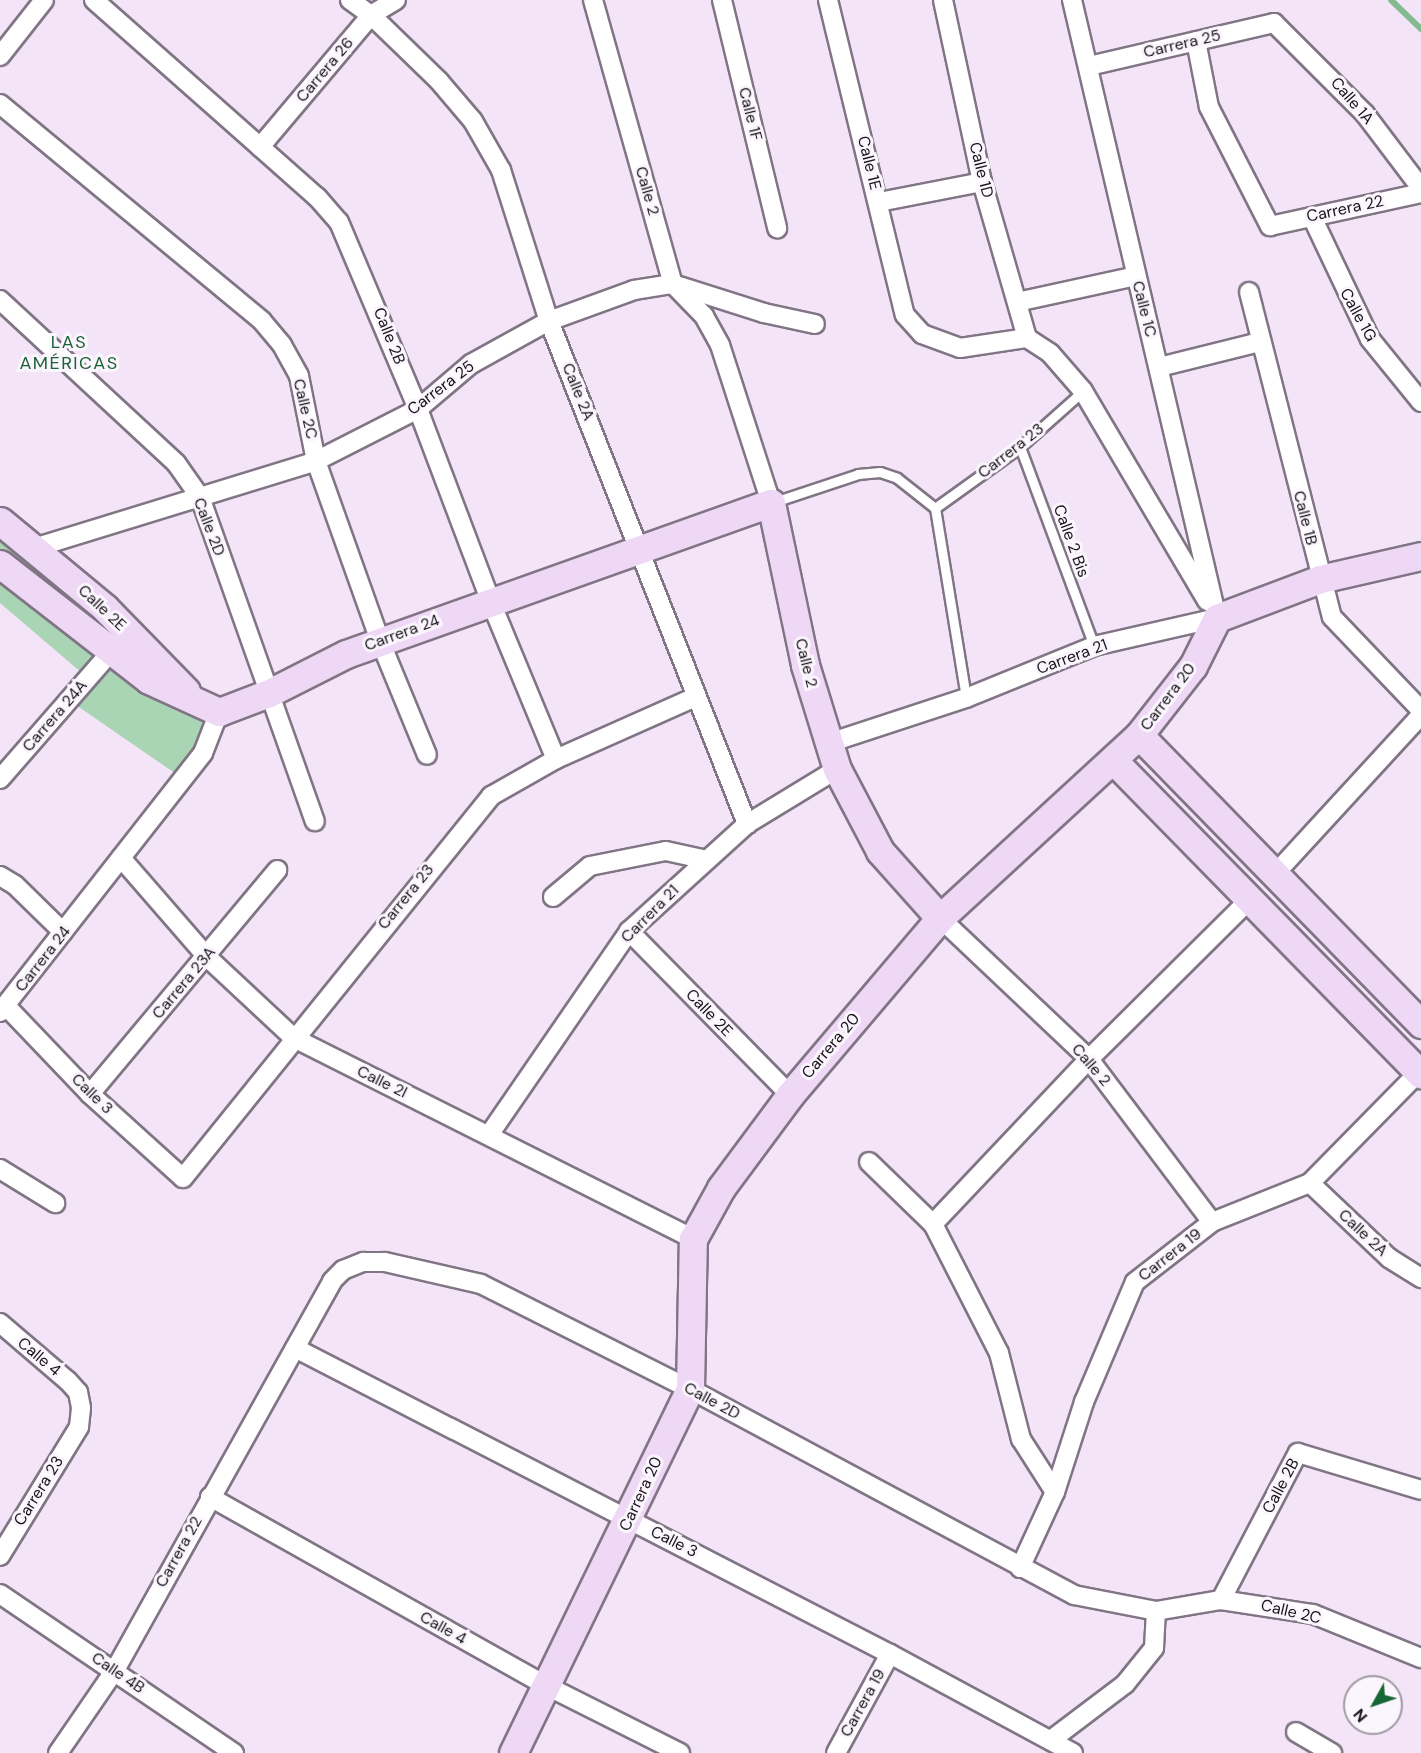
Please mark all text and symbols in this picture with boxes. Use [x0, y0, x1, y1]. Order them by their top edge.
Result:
street label: Carrera 25 [1142, 26, 1222, 62]
street label: Carrera 26 [292, 34, 358, 106]
street label: Calle 1A [1326, 73, 1378, 129]
street label: Calle 1F [734, 85, 766, 143]
street label: Calle 1E [853, 134, 885, 192]
street label: Calle 1D [965, 140, 997, 200]
street label: Calle 2 [631, 164, 663, 218]
street label: Carrera 22 [1305, 191, 1385, 227]
street label: Calle 1C [1128, 279, 1160, 339]
street label: Calle 1G [1336, 285, 1380, 345]
street label: Calle 2B [369, 305, 409, 367]
district label: LAS AMÉRICAS [19, 332, 119, 374]
street label: Carrera 25 [404, 357, 478, 419]
street label: Calle 2A [558, 360, 598, 424]
street label: Calle 2C [289, 377, 321, 441]
street label: Carrera 23 [974, 419, 1048, 483]
street label: Calle 1B [1289, 489, 1321, 547]
street label: Calle 2D [189, 495, 229, 559]
street label: Calle 2 Bis [1049, 502, 1093, 580]
street label: Calle 2E [74, 581, 130, 635]
street label: Carrera 24 [362, 611, 442, 655]
street label: Carrera 21 [1034, 635, 1110, 679]
street label: Calle 2 [791, 636, 821, 690]
street label: Carrera 20 [1136, 659, 1200, 735]
street label: Carrera 24A [19, 676, 91, 756]
street label: Carrera 23 [374, 861, 438, 933]
street label: Carrera 21 [617, 881, 683, 947]
street label: Carrera 24 [11, 922, 75, 996]
street label: Carrera 23A [148, 943, 220, 1023]
street label: Calle 2E [682, 985, 736, 1041]
street label: Carrera 20 [798, 1009, 864, 1083]
street label: Calle 2 [1067, 1040, 1115, 1090]
street label: Calle 2I [354, 1062, 410, 1102]
street label: Calle 3 [67, 1070, 117, 1118]
street label: Calle 2A [1334, 1205, 1392, 1261]
street label: Carrera 19 [1135, 1224, 1205, 1286]
street label: Calle 4 [14, 1333, 64, 1381]
street label: Calle 2D [681, 1378, 743, 1424]
street label: Carrera 23 [10, 1453, 68, 1529]
street label: Carrera 20 [615, 1454, 667, 1534]
street label: Calle 2B [1259, 1455, 1303, 1517]
street label: Carrera 22 [152, 1513, 206, 1591]
street label: Calle 3 [647, 1522, 701, 1562]
street label: Calle 2C [1259, 1596, 1323, 1628]
street label: Calle 4 [416, 1607, 470, 1649]
street label: Calle 4B [88, 1648, 148, 1698]
street label: Carrera 19 [836, 1666, 890, 1740]
north arrow [1343, 1675, 1403, 1735]
text: N [1349, 1704, 1372, 1727]

